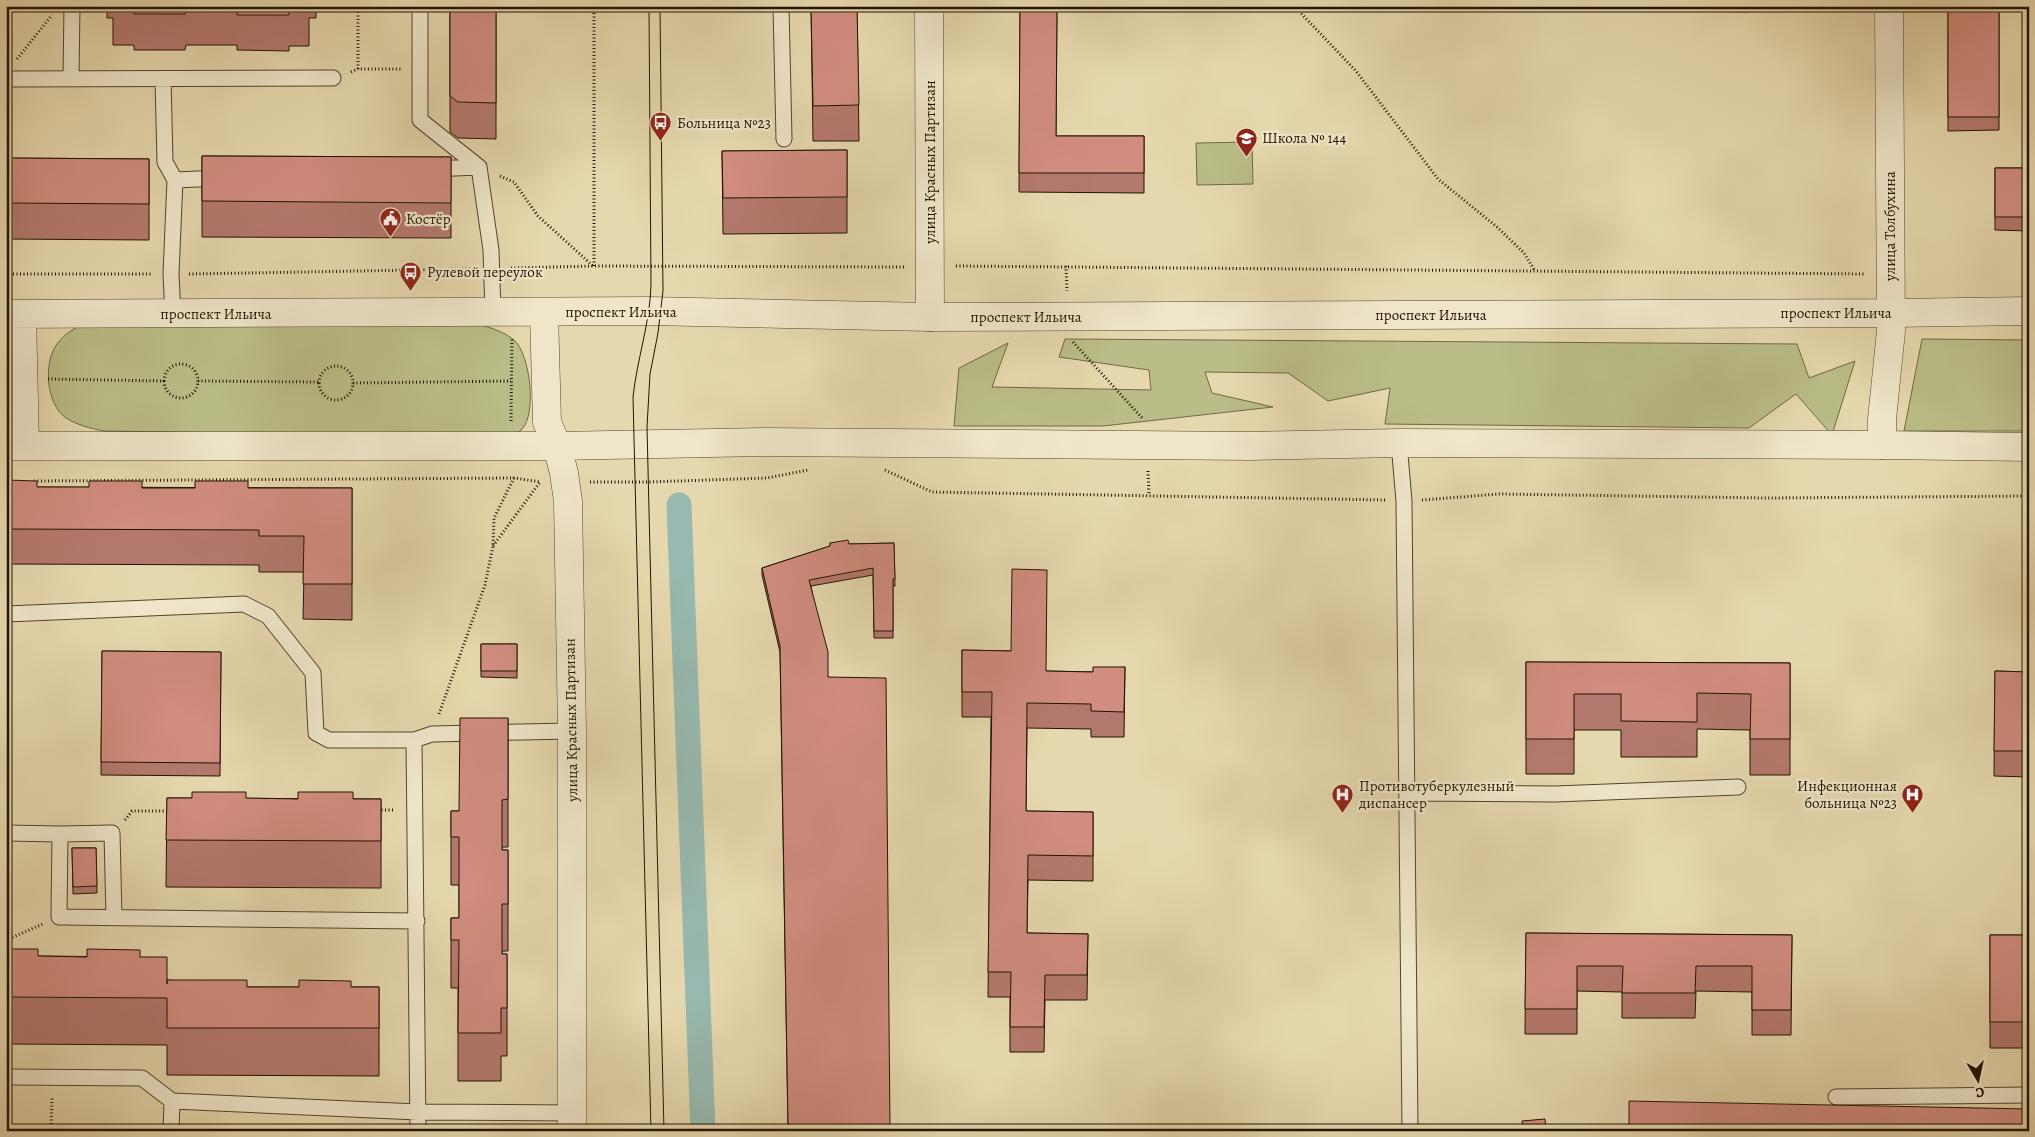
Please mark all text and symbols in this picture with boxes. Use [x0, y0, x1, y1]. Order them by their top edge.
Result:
street label: улица Красных Партизан [920, 80, 940, 245]
bus stop icon: Больница №23 [649, 111, 673, 142]
place label: Больница №23 [677, 113, 771, 133]
school or university icon: Школа № 144 [1234, 126, 1258, 157]
place label: Школа № 144 [1262, 128, 1346, 148]
street label: улица Толбухина [1880, 171, 1900, 282]
public building icon: Костёр [378, 207, 402, 238]
place label: Костёр [406, 209, 451, 229]
bus stop icon: Рулевой переулок [399, 260, 423, 291]
place label: Рулевой переулок [427, 262, 543, 282]
street label: проспект Ильича [565, 302, 677, 322]
street label: проспект Ильича [1780, 303, 1892, 323]
street label: проспект Ильича [160, 304, 272, 324]
street label: проспект Ильича [1375, 305, 1487, 325]
street label: проспект Ильича [970, 307, 1082, 327]
street label: улица Красных Партизан [560, 638, 582, 803]
place label: Противотуберкулезный диспансер [1358, 776, 1514, 813]
place label: Инфекционная больница №23 [1797, 776, 1897, 813]
hospital icon: Противотуберкулезный диспансер [1331, 783, 1355, 814]
hospital icon: Инфекционная больница №23 [1901, 783, 1925, 814]
north arrow [1952, 1054, 2002, 1104]
text: С [1974, 1082, 1986, 1102]

